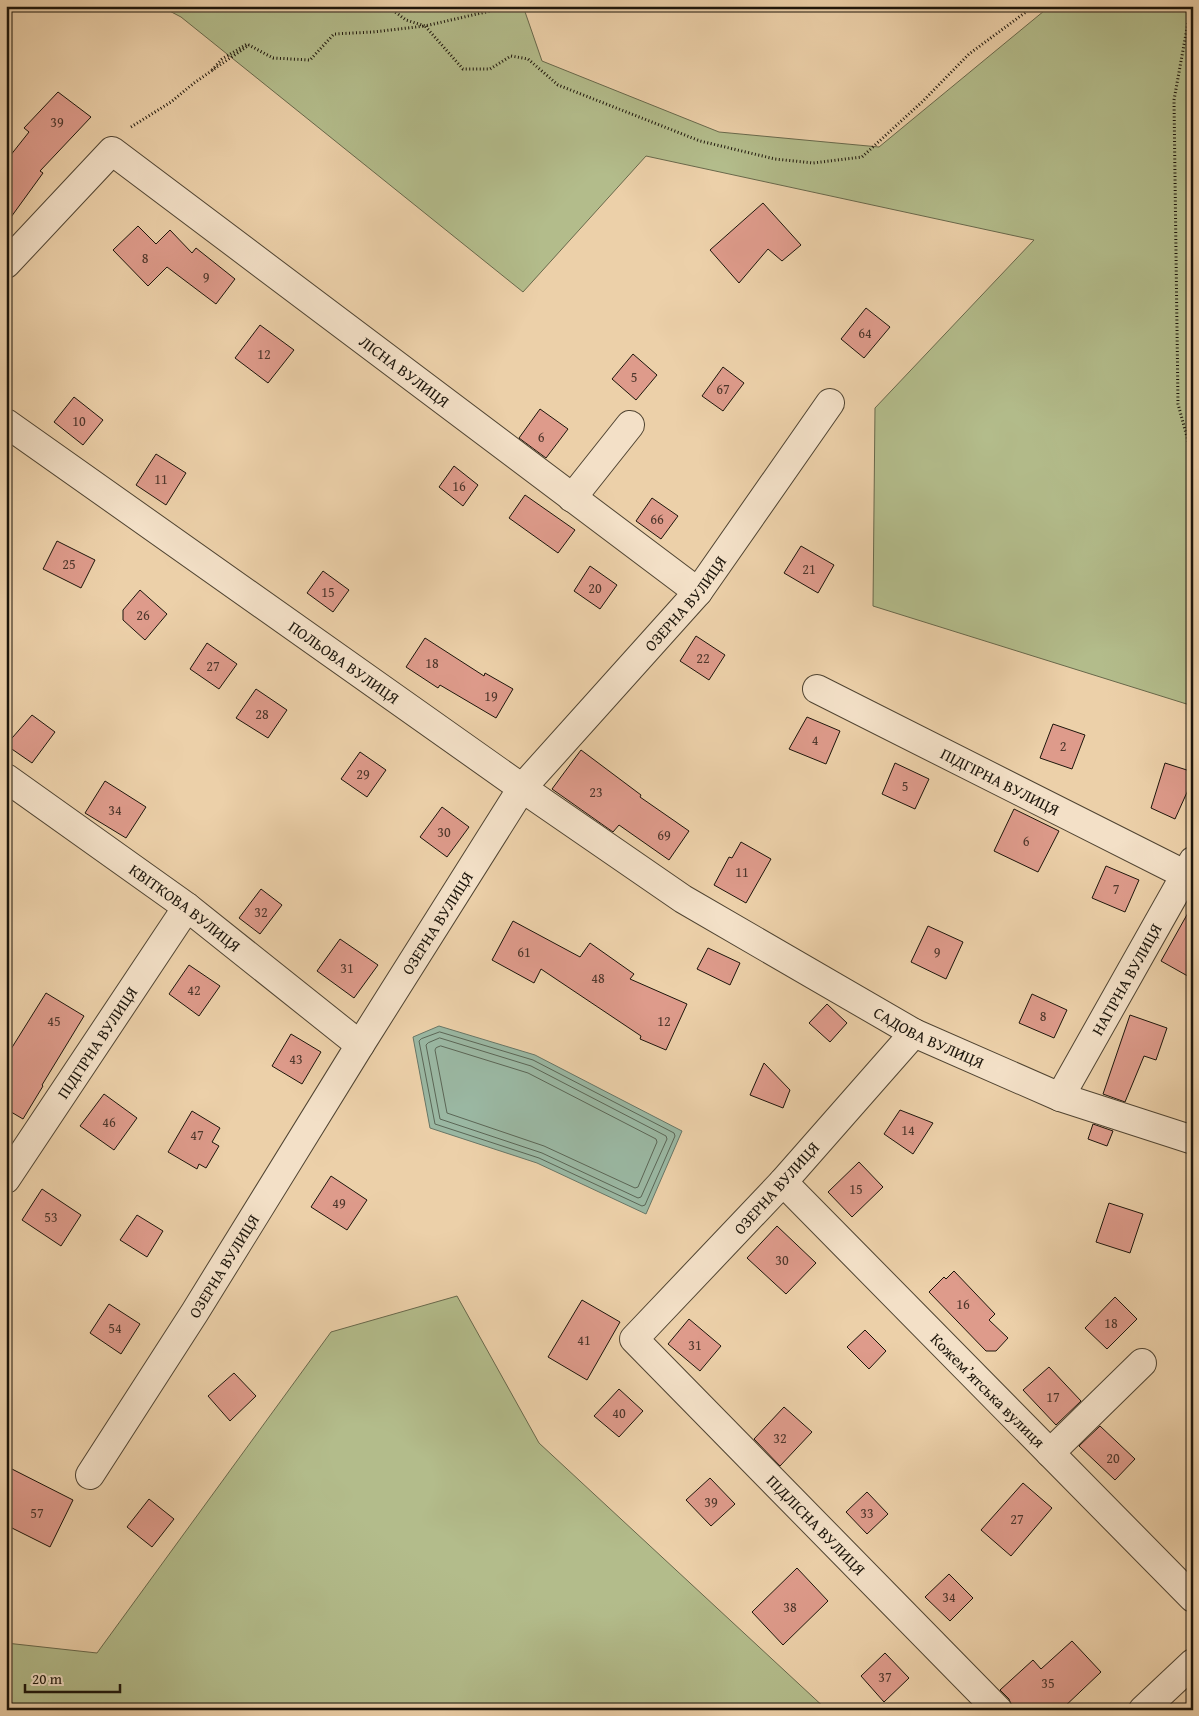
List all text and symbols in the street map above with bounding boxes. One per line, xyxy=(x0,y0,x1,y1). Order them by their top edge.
house number: 39 xyxy=(50,112,64,132)
house number: 8 xyxy=(142,248,149,268)
house number: 9 xyxy=(203,267,210,287)
house number: 64 xyxy=(858,323,872,343)
street label: ЛІСНА ВУЛИЦЯ xyxy=(354,329,455,413)
house number: 12 xyxy=(257,344,271,364)
house number: 5 xyxy=(631,367,637,387)
house number: 67 xyxy=(716,379,730,399)
house number: 10 xyxy=(72,411,86,431)
house number: 6 xyxy=(538,427,545,447)
house number: 11 xyxy=(154,469,168,489)
house number: 16 xyxy=(452,476,466,496)
house number: 66 xyxy=(650,509,664,529)
street label: ОЗЕРНА ВУЛИЦЯ xyxy=(638,550,732,657)
house number: 25 xyxy=(62,554,76,574)
house number: 21 xyxy=(802,559,816,579)
house number: 20 xyxy=(588,578,602,598)
house number: 15 xyxy=(321,582,335,602)
house number: 26 xyxy=(136,605,150,625)
street label: ПОЛЬОВА ВУЛИЦЯ xyxy=(284,615,405,710)
house number: 22 xyxy=(696,648,710,668)
house number: 18 xyxy=(425,653,439,673)
house number: 27 xyxy=(206,656,220,676)
house number: 19 xyxy=(484,686,498,706)
house number: 28 xyxy=(255,704,269,724)
house number: 4 xyxy=(812,730,819,750)
house number: 2 xyxy=(1060,736,1066,756)
street label: ПІДГІРНА ВУЛИЦЯ xyxy=(937,741,1064,822)
house number: 29 xyxy=(356,764,370,784)
house number: 5 xyxy=(902,776,908,796)
house number: 23 xyxy=(589,782,603,802)
house number: 34 xyxy=(108,800,122,820)
house number: 30 xyxy=(437,822,451,842)
house number: 69 xyxy=(657,825,671,845)
house number: 6 xyxy=(1023,831,1030,851)
street label: КВІТКОВА ВУЛИЦЯ xyxy=(124,858,246,958)
house number: 11 xyxy=(735,862,749,882)
street label: ОЗЕРНА ВУЛИЦЯ xyxy=(395,866,479,979)
house number: 7 xyxy=(1113,879,1120,899)
house number: 32 xyxy=(254,902,268,922)
street label: НАГІРНА ВУЛИЦЯ xyxy=(1085,919,1168,1040)
house number: 61 xyxy=(517,942,531,962)
house number: 9 xyxy=(934,942,941,962)
house number: 31 xyxy=(340,958,354,978)
house number: 48 xyxy=(591,968,605,988)
house number: 42 xyxy=(187,980,201,1000)
street label: ПІДГІРНА ВУЛИЦЯ xyxy=(51,981,143,1103)
street label: САДОВА ВУЛИЦЯ xyxy=(869,1000,988,1075)
house number: 8 xyxy=(1040,1006,1047,1026)
house number: 45 xyxy=(47,1011,61,1031)
house number: 12 xyxy=(657,1011,671,1031)
house number: 43 xyxy=(289,1049,303,1069)
house number: 46 xyxy=(102,1112,116,1132)
house number: 14 xyxy=(901,1120,915,1140)
house number: 47 xyxy=(190,1125,204,1145)
street label: ОЗЕРНА ВУЛИЦЯ xyxy=(728,1136,825,1240)
house number: 15 xyxy=(849,1179,863,1199)
house number: 49 xyxy=(332,1193,346,1213)
house number: 53 xyxy=(44,1207,58,1227)
street label: ОЗЕРНА ВУЛИЦЯ xyxy=(182,1209,265,1323)
house number: 30 xyxy=(775,1250,789,1270)
house number: 16 xyxy=(956,1294,970,1314)
house number: 18 xyxy=(1104,1313,1118,1333)
house number: 54 xyxy=(108,1318,122,1338)
street label: Кожемʼятська вулиця xyxy=(925,1327,1051,1453)
house number: 41 xyxy=(577,1330,591,1350)
house number: 31 xyxy=(688,1335,702,1355)
house number: 17 xyxy=(1046,1387,1060,1407)
house number: 40 xyxy=(612,1403,626,1423)
house number: 32 xyxy=(773,1428,787,1448)
house number: 20 xyxy=(1106,1448,1120,1468)
street label: ПІДЛІСНА ВУЛИЦЯ xyxy=(761,1469,872,1581)
house number: 39 xyxy=(704,1492,718,1512)
house number: 57 xyxy=(30,1503,44,1523)
house number: 33 xyxy=(860,1503,874,1523)
house number: 27 xyxy=(1010,1509,1024,1529)
house number: 34 xyxy=(942,1587,956,1607)
house number: 38 xyxy=(783,1597,797,1617)
scale bar xyxy=(25,1661,120,1693)
house number: 37 xyxy=(878,1667,892,1687)
text: 20 m xyxy=(32,1668,63,1689)
house number: 35 xyxy=(1041,1673,1055,1693)

